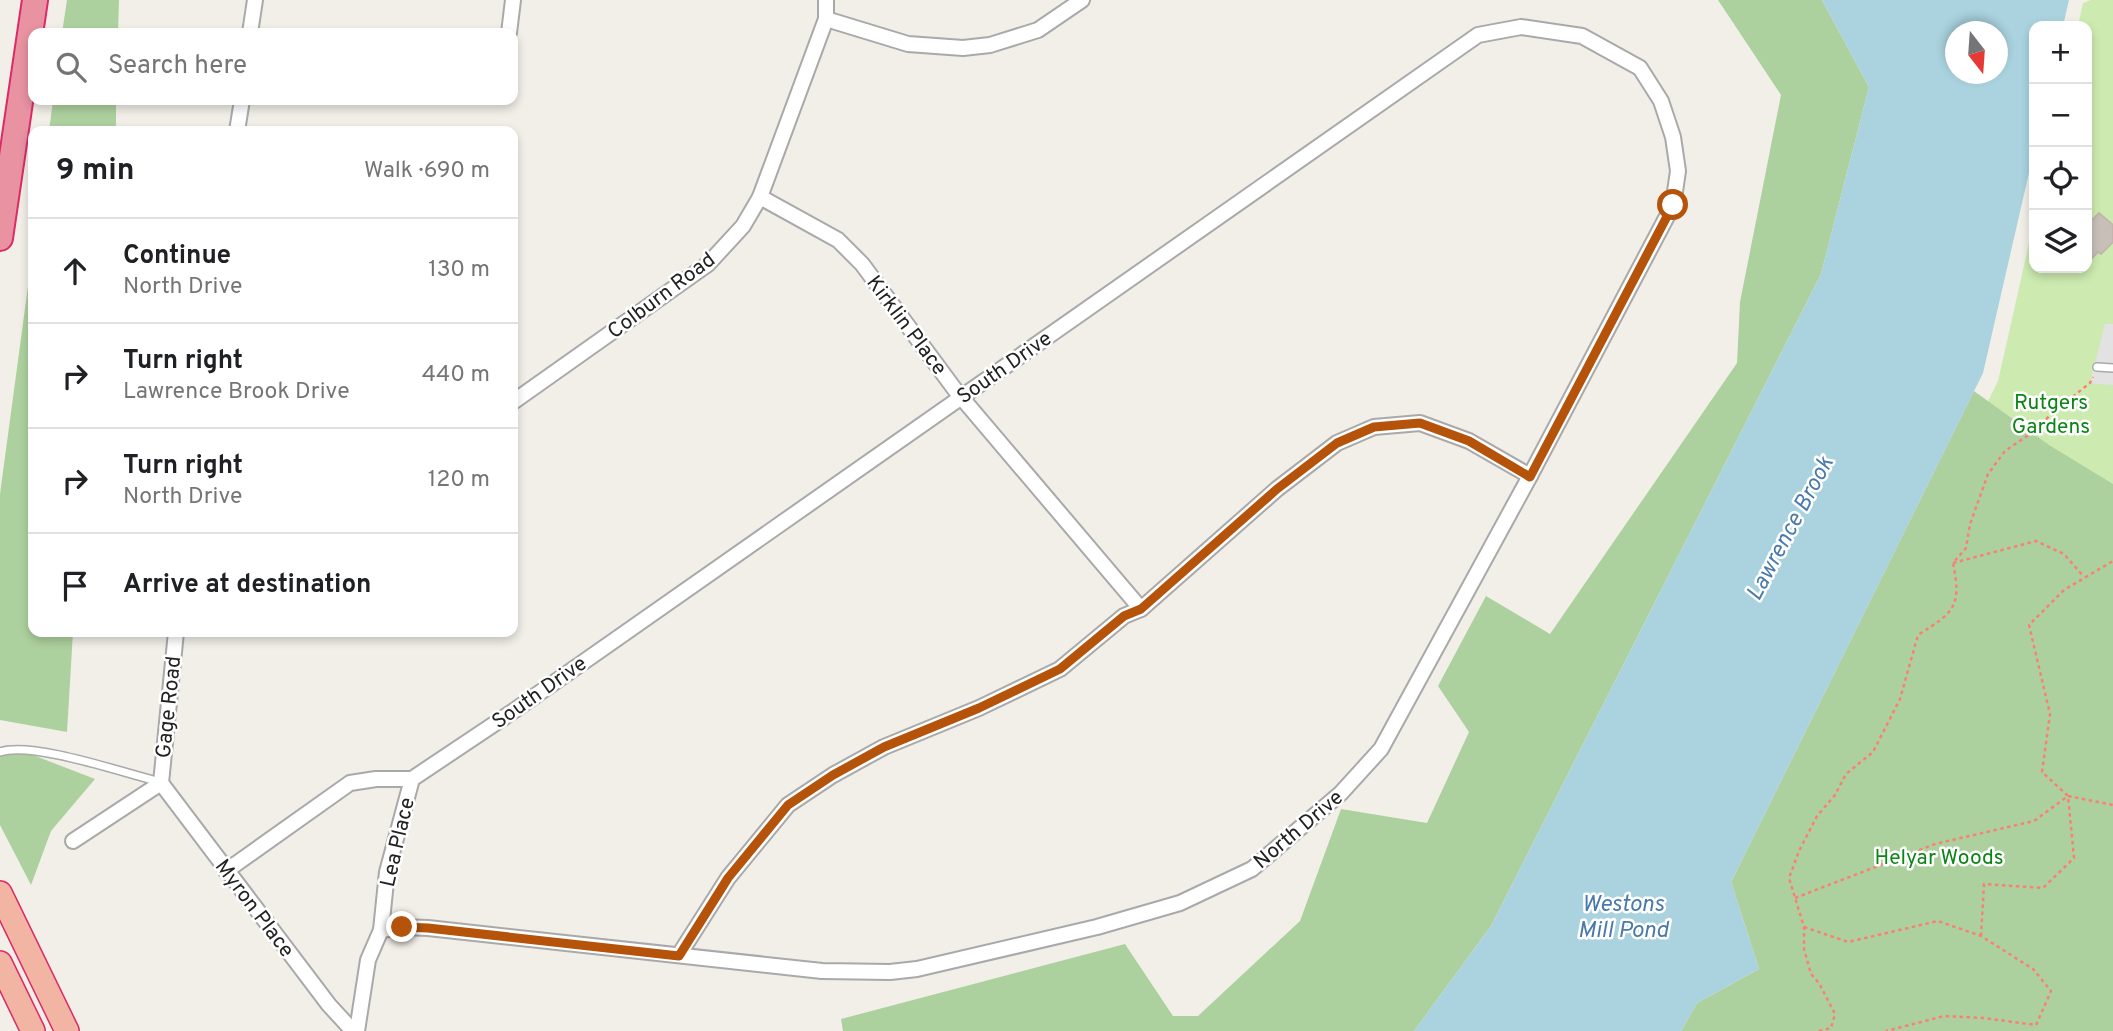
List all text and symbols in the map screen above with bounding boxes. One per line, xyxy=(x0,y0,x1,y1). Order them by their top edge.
north arrow xyxy=(1945,21,2008,84)
map controls xyxy=(2029,21,2092,273)
button: + xyxy=(2029,21,2092,84)
search box xyxy=(28,28,518,105)
icon: search xyxy=(52,48,90,86)
text: Search here xyxy=(108,50,247,83)
button: − xyxy=(2029,84,2092,147)
button: locate xyxy=(2029,147,2092,210)
text: 9 min xyxy=(56,153,134,190)
text: Walk · 690 m xyxy=(364,157,490,186)
route start xyxy=(1657,189,1688,220)
button: layers xyxy=(2029,210,2092,273)
text: Continue xyxy=(123,240,231,273)
street label: Colburn Road xyxy=(603,247,721,346)
icon: ahead xyxy=(56,252,94,290)
text: 130 m xyxy=(428,256,490,285)
street label: Kirklin Place xyxy=(859,271,952,381)
text: North Drive xyxy=(123,273,242,302)
street label: South Drive xyxy=(952,326,1058,411)
text: Turn right xyxy=(123,345,243,378)
icon: right xyxy=(56,357,94,395)
text: 440 m xyxy=(422,361,490,390)
text: Lawrence Brook Drive xyxy=(123,378,350,407)
park label: Rutgers Gardens xyxy=(2012,390,2090,441)
text: Turn right xyxy=(123,450,243,483)
water label: Lawrence Brook xyxy=(1741,452,1842,606)
icon: right xyxy=(56,462,94,500)
text: 120 m xyxy=(428,466,490,495)
text: North Drive xyxy=(123,483,242,512)
icon: arrive xyxy=(56,567,94,605)
text: Arrive at destination xyxy=(123,569,371,602)
street label: South Drive xyxy=(487,651,593,736)
street label: Gage Road xyxy=(151,655,188,759)
street label: North Drive xyxy=(1249,785,1349,876)
street label: Lea Place xyxy=(375,795,422,890)
park label: Helyar Woods xyxy=(1874,845,2004,872)
street label: Myron Place xyxy=(208,854,300,963)
water label: Westons Mill Pond xyxy=(1578,891,1670,946)
route end xyxy=(386,911,417,942)

